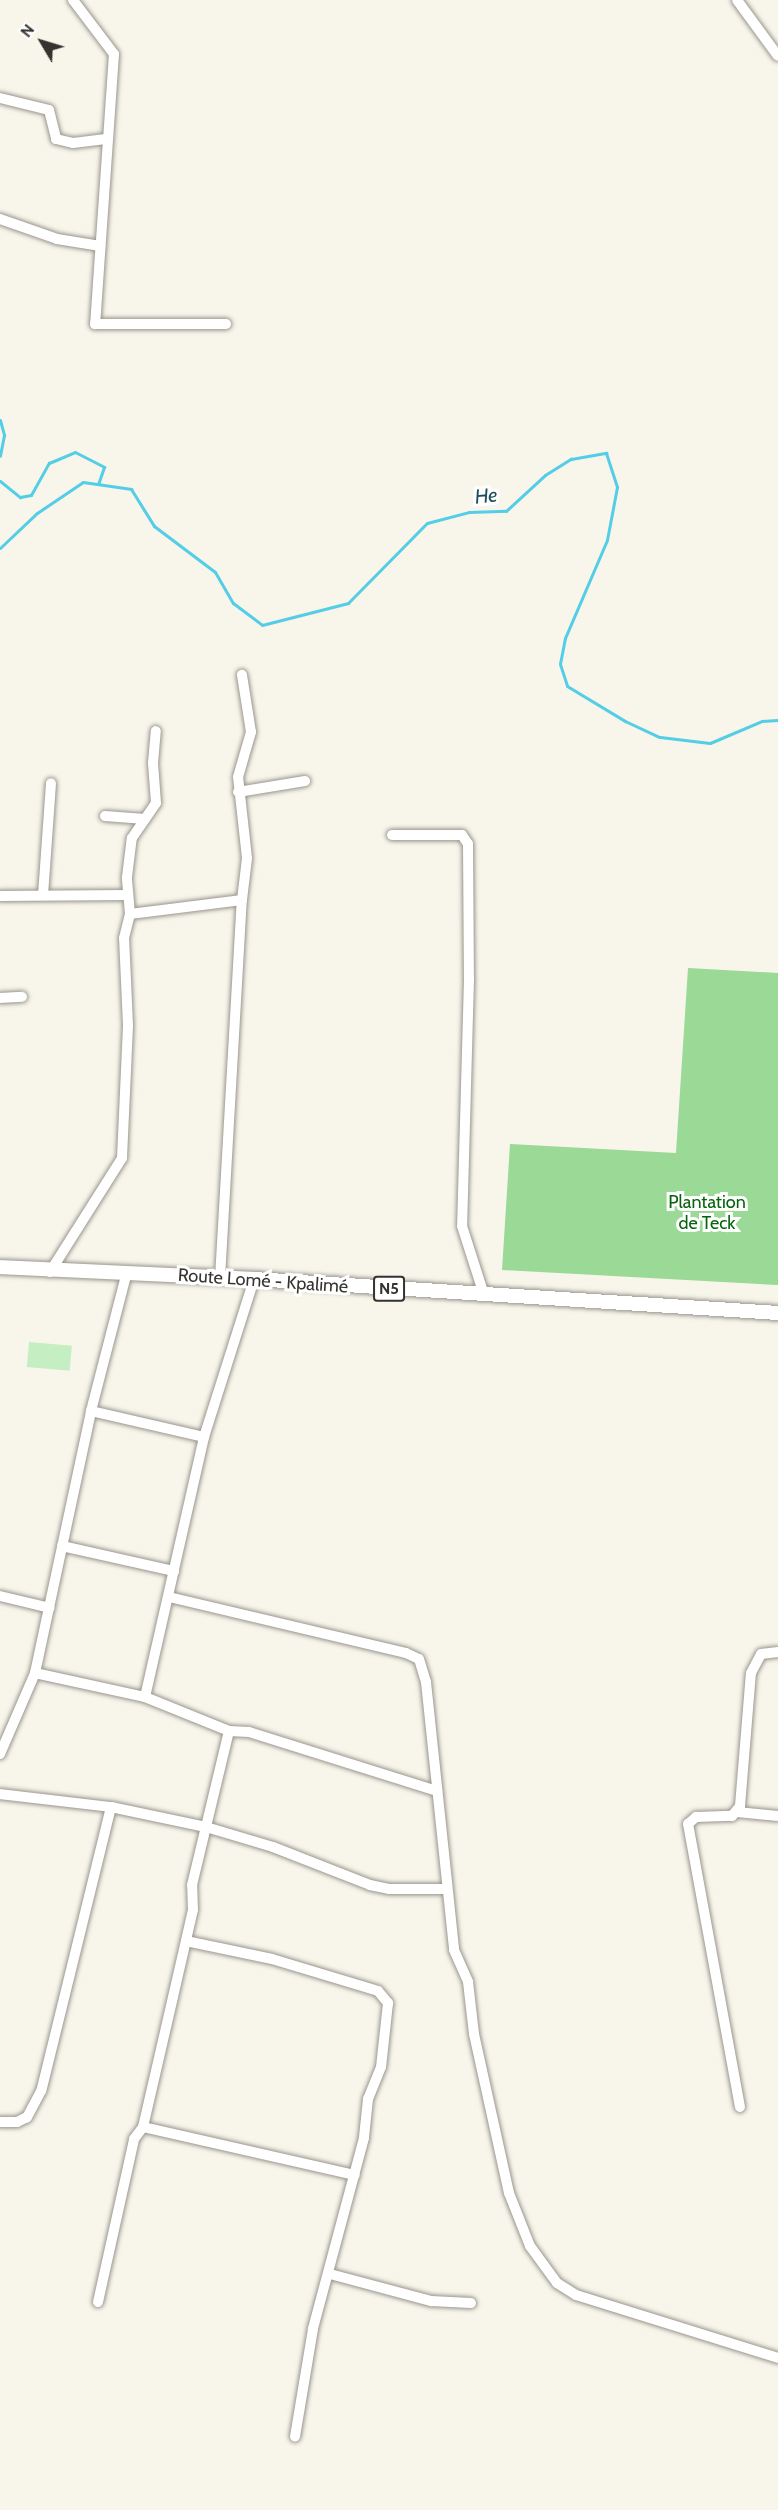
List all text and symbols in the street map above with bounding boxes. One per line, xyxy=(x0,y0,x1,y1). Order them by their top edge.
north arrow xyxy=(12,12,72,72)
text: N xyxy=(16,20,38,41)
water label: He xyxy=(473,483,499,509)
park label: Plantation de Teck xyxy=(668,1192,746,1234)
street label: Route Lomé - Kpalimé xyxy=(177,1264,349,1298)
road number: N5 xyxy=(372,1276,406,1302)

